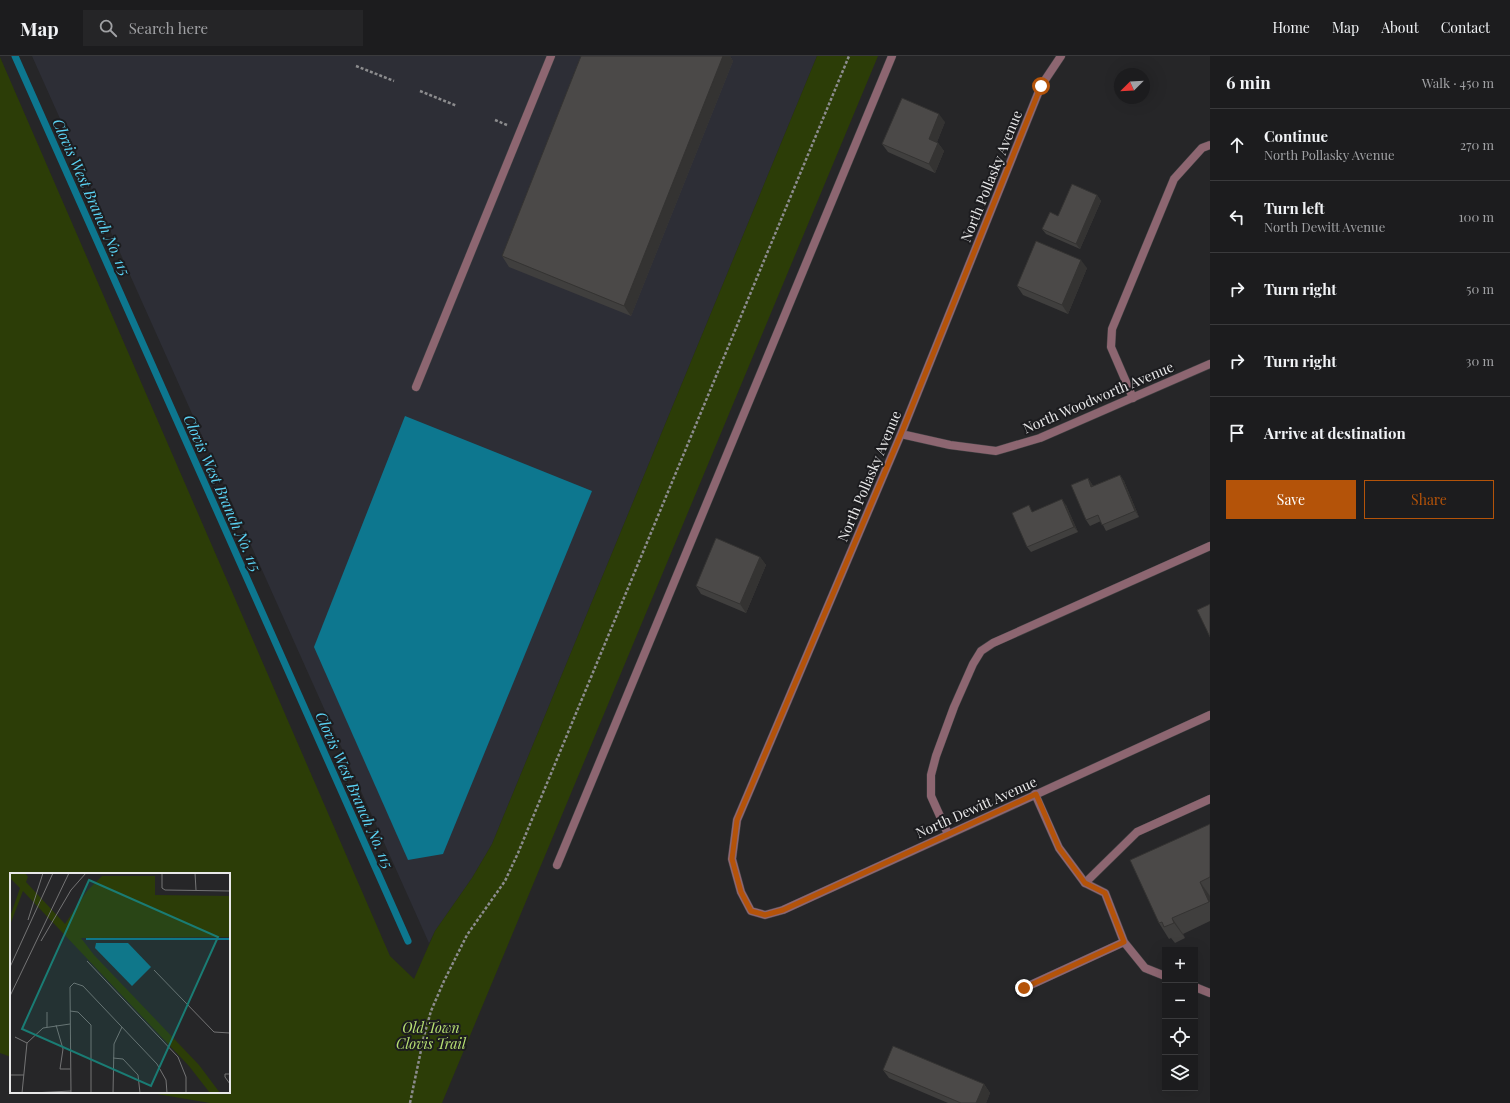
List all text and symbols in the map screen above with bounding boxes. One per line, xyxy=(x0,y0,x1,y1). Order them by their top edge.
search box xyxy=(83,10,363,46)
text: Map xyxy=(20,15,59,41)
icon: search xyxy=(97,17,119,39)
text: Search here xyxy=(129,18,208,38)
text: Home xyxy=(1272,18,1310,37)
text: Map xyxy=(1332,18,1359,37)
text: About xyxy=(1381,18,1419,37)
text: Contact xyxy=(1441,18,1490,37)
north arrow xyxy=(1114,68,1150,104)
text: 6 min xyxy=(1226,71,1271,93)
text: Walk · 450 m xyxy=(1422,74,1494,91)
route start xyxy=(1032,77,1050,95)
street label: North Pollasky Avenue xyxy=(956,107,1026,245)
water label: Clovis West Branch No. 115 xyxy=(48,115,136,279)
text: Continue xyxy=(1264,126,1328,146)
icon: ahead xyxy=(1226,134,1248,156)
text: 270 m xyxy=(1460,136,1494,153)
text: North Pollasky Avenue xyxy=(1264,146,1395,163)
text: Turn left xyxy=(1264,198,1325,218)
icon: left xyxy=(1226,206,1248,228)
text: 100 m xyxy=(1459,208,1494,225)
text: North Dewitt Avenue xyxy=(1264,218,1385,235)
icon: right xyxy=(1226,278,1248,300)
text: Turn right xyxy=(1264,279,1337,299)
text: 50 m xyxy=(1466,280,1494,297)
icon: right xyxy=(1226,350,1248,372)
text: Turn right xyxy=(1264,351,1337,371)
text: 30 m xyxy=(1466,352,1494,369)
street label: North Woodworth Avenue xyxy=(1020,357,1176,437)
street label: North Pollasky Avenue xyxy=(833,408,905,544)
water label: Clovis West Branch No. 115 xyxy=(179,411,267,575)
icon: arrive xyxy=(1226,422,1248,444)
text: Arrive at destination xyxy=(1264,423,1406,443)
button: Save xyxy=(1226,480,1356,519)
button: Share xyxy=(1364,480,1494,519)
water label: Clovis West Branch No. 115 xyxy=(311,708,399,872)
street label: North Dewitt Avenue xyxy=(912,772,1040,842)
inset map xyxy=(10,873,230,1093)
map controls xyxy=(1162,947,1198,1091)
button: + xyxy=(1162,947,1198,983)
route end xyxy=(1015,979,1033,997)
button: − xyxy=(1162,983,1198,1019)
park label: Old Town Clovis Trail xyxy=(396,1018,467,1053)
button: locate xyxy=(1162,1019,1198,1055)
button: layers xyxy=(1162,1055,1198,1091)

